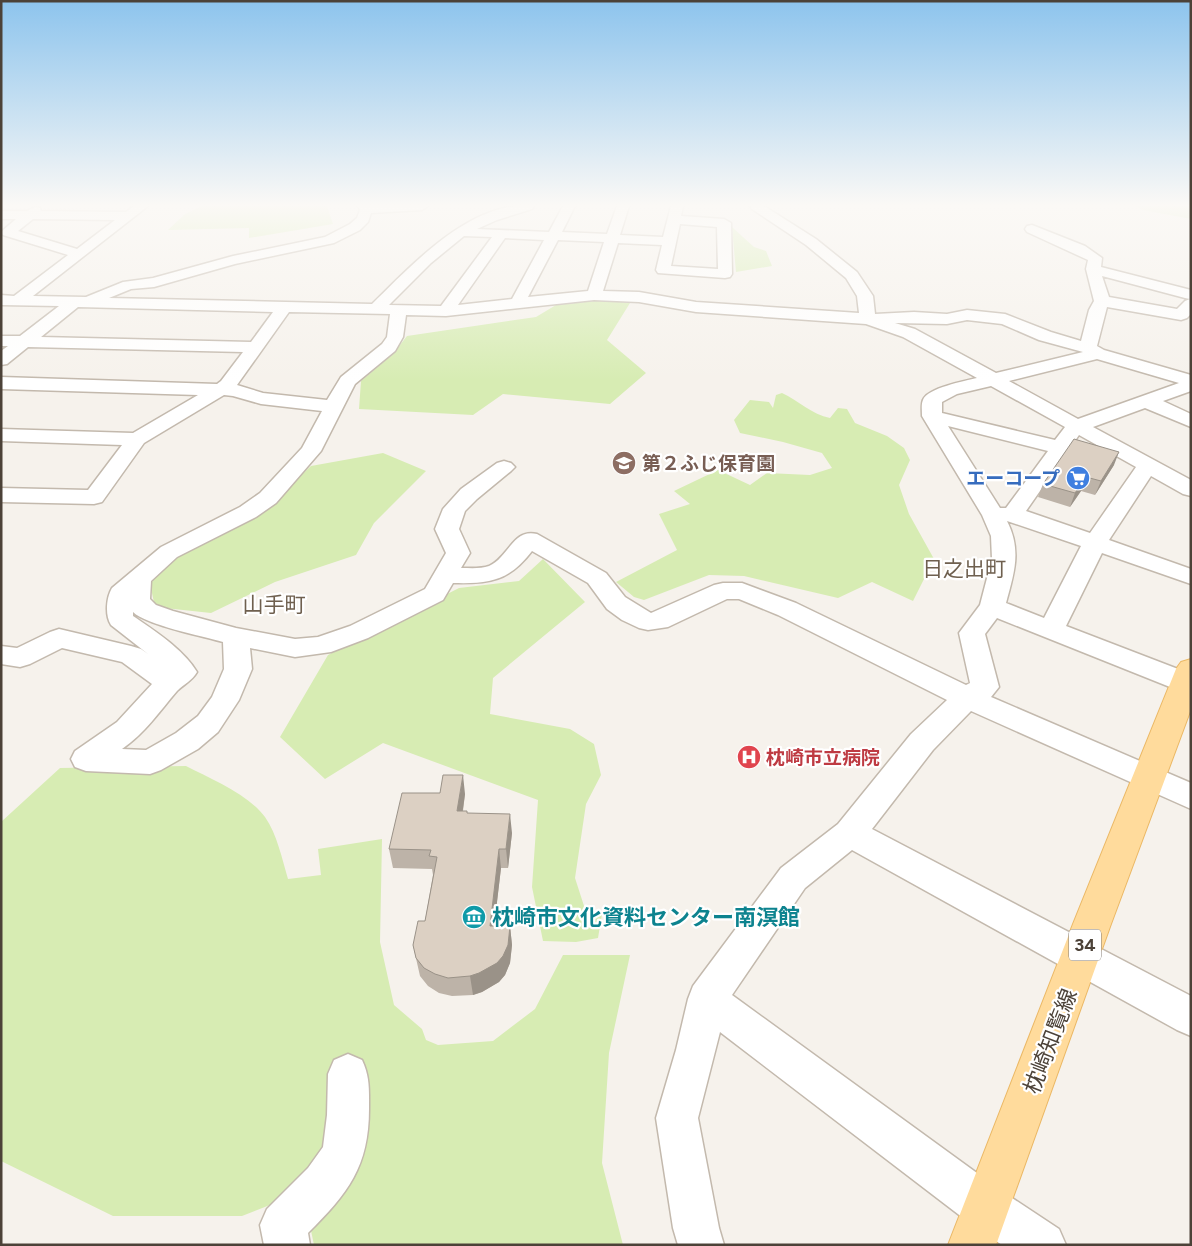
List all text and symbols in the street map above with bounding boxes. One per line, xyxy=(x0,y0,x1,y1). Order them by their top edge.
school or university icon: 第２ふじ保育園 xyxy=(611,450,637,476)
place label: 第２ふじ保育園 xyxy=(642,452,775,475)
supermarket icon: エーコープ xyxy=(1065,465,1091,491)
place label: エーコープ xyxy=(966,467,1060,490)
district label: 日之出町 xyxy=(922,556,1006,581)
district label: 山手町 xyxy=(243,592,306,617)
hospital icon: 枕崎市立病院 xyxy=(736,744,762,770)
place label: 枕崎市立病院 xyxy=(766,746,880,769)
museum icon: 枕崎市文化資料センター南溟館 xyxy=(461,904,487,930)
place label: 枕崎市文化資料センター南溟館 xyxy=(492,904,800,931)
road number: 34 xyxy=(1069,930,1101,960)
street label: 枕崎知覧線 xyxy=(1018,985,1083,1097)

